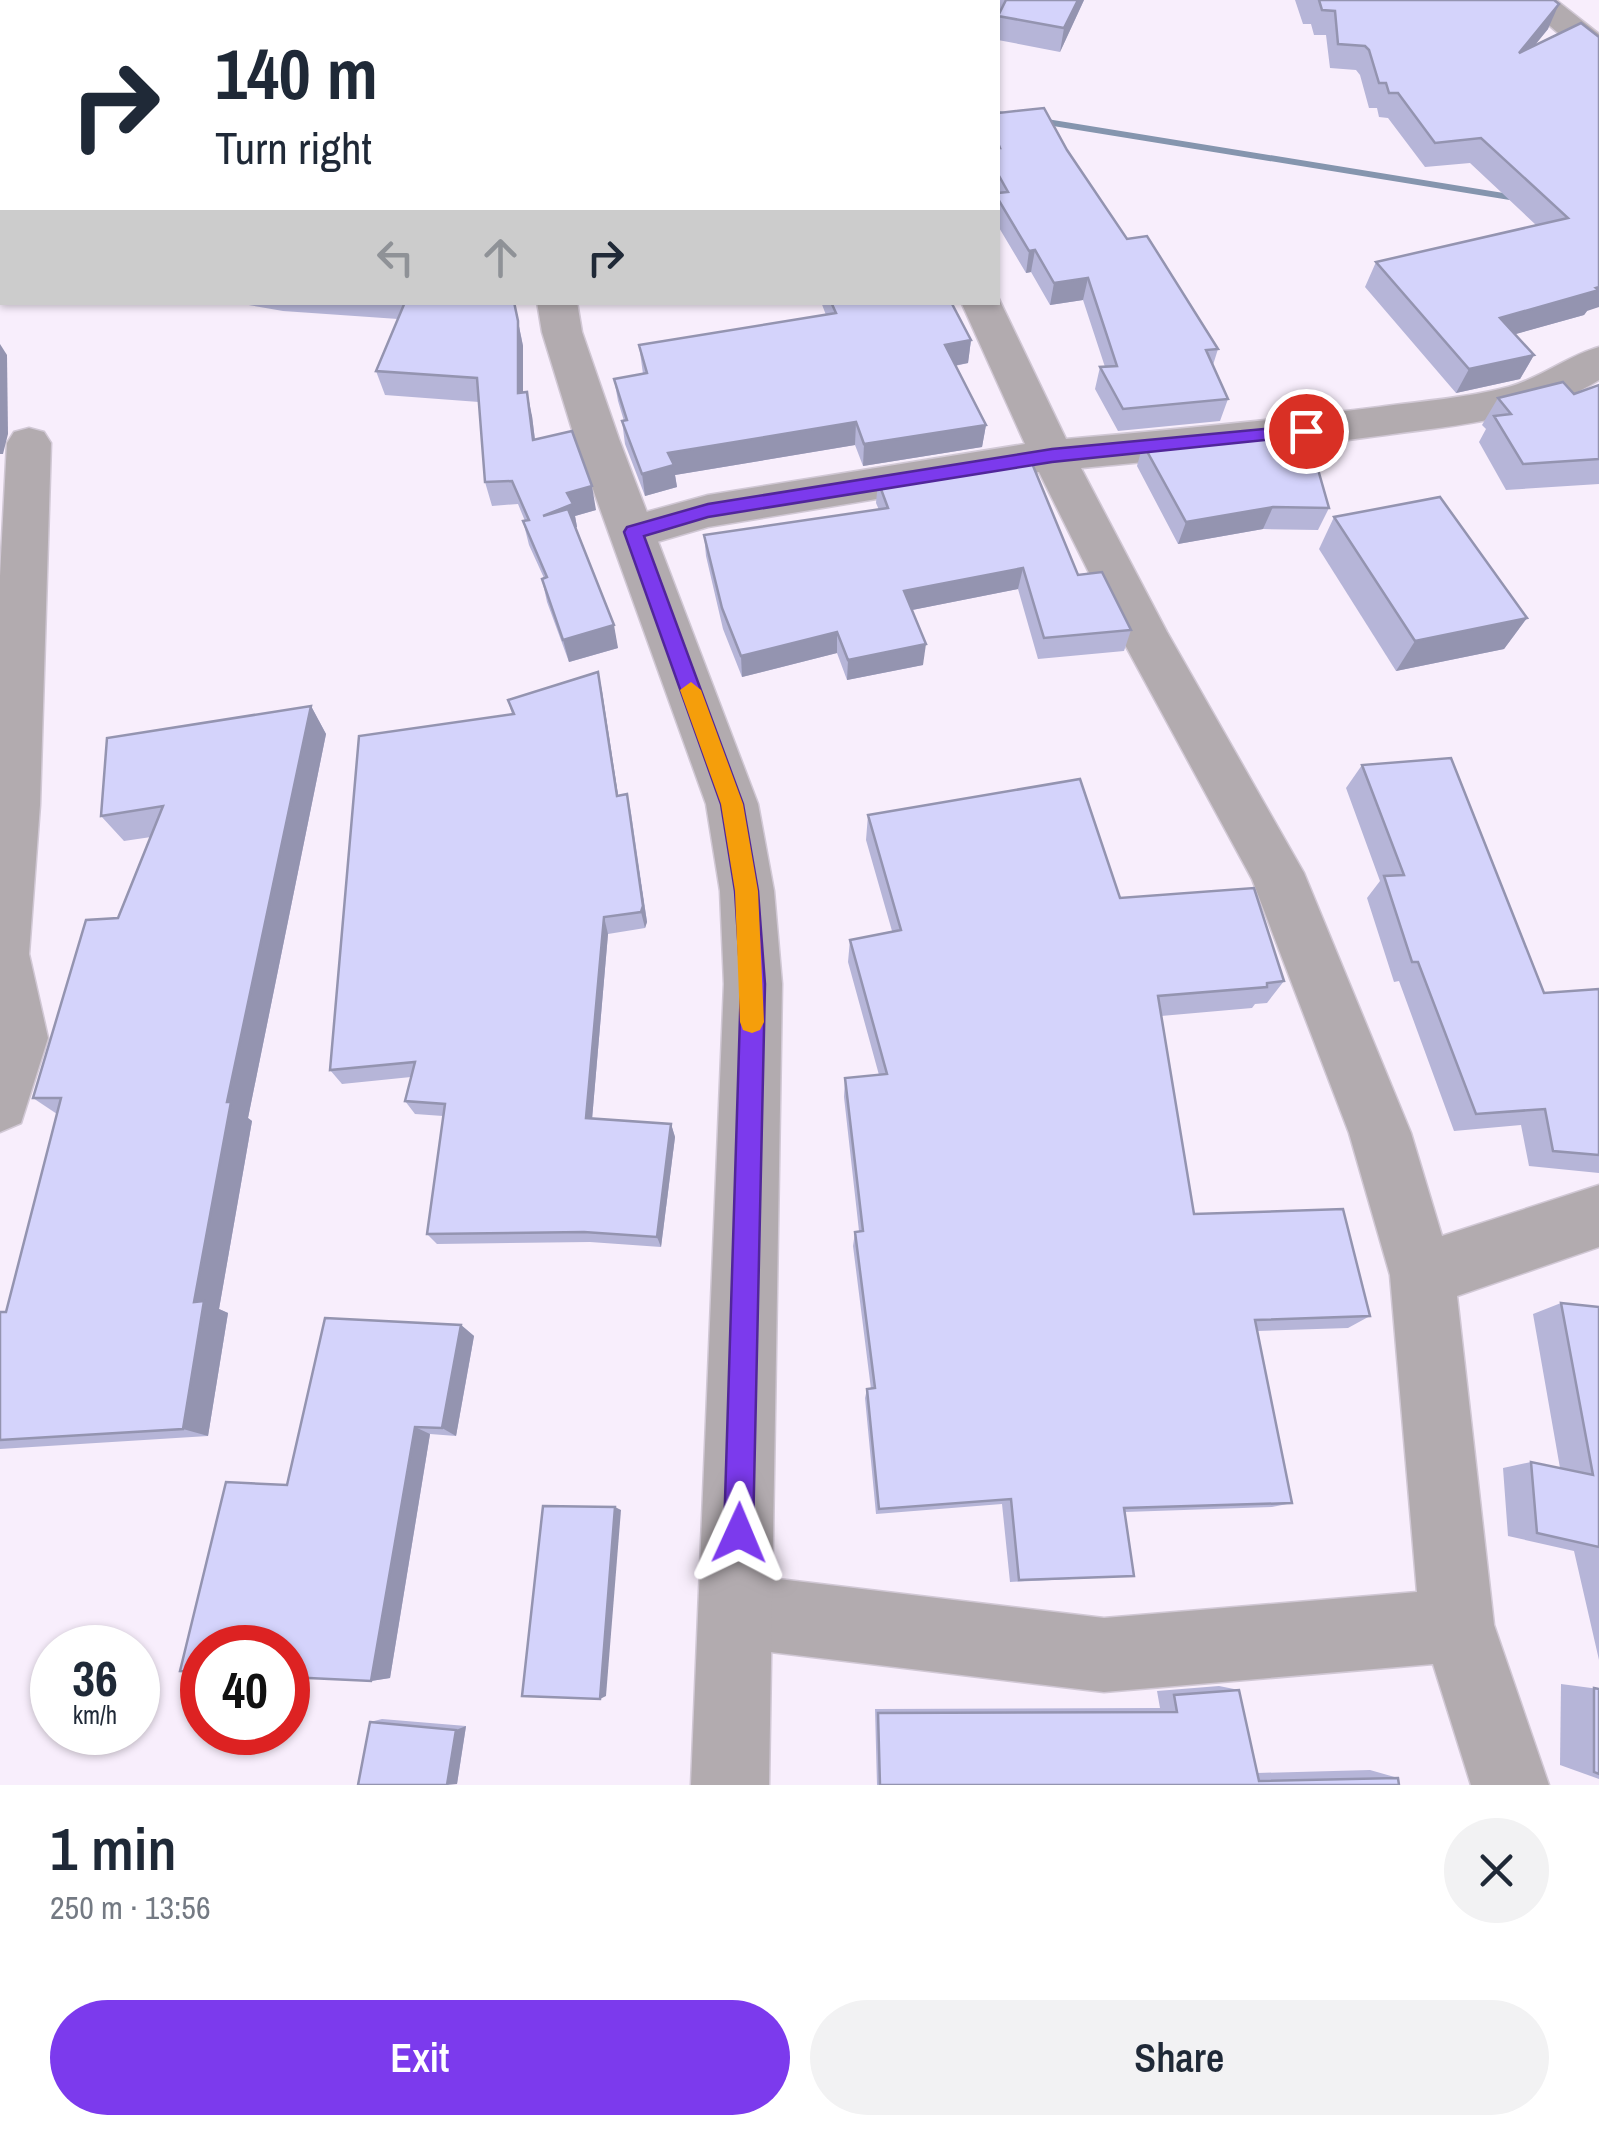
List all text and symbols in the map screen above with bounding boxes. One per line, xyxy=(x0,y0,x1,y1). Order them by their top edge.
text: 140 m xyxy=(215,27,378,121)
icon: right xyxy=(50,40,180,170)
text: Turn right xyxy=(215,117,372,178)
icon: left xyxy=(368,230,423,285)
icon: ahead xyxy=(473,230,528,285)
icon: right xyxy=(578,230,633,285)
pin xyxy=(1264,389,1349,474)
icon: arrive xyxy=(1279,404,1334,459)
position arrow xyxy=(687,1481,791,1585)
speed limit sign: 40 xyxy=(180,1625,310,1755)
text: 36 xyxy=(72,1644,118,1712)
text: km/h xyxy=(73,1698,117,1732)
text: 1 min xyxy=(50,1808,177,1889)
button: close xyxy=(1444,1818,1549,1923)
text: 250 m · 13:56 xyxy=(50,1886,210,1929)
button: Exit xyxy=(50,2000,790,2115)
button: Share xyxy=(810,2000,1549,2115)

